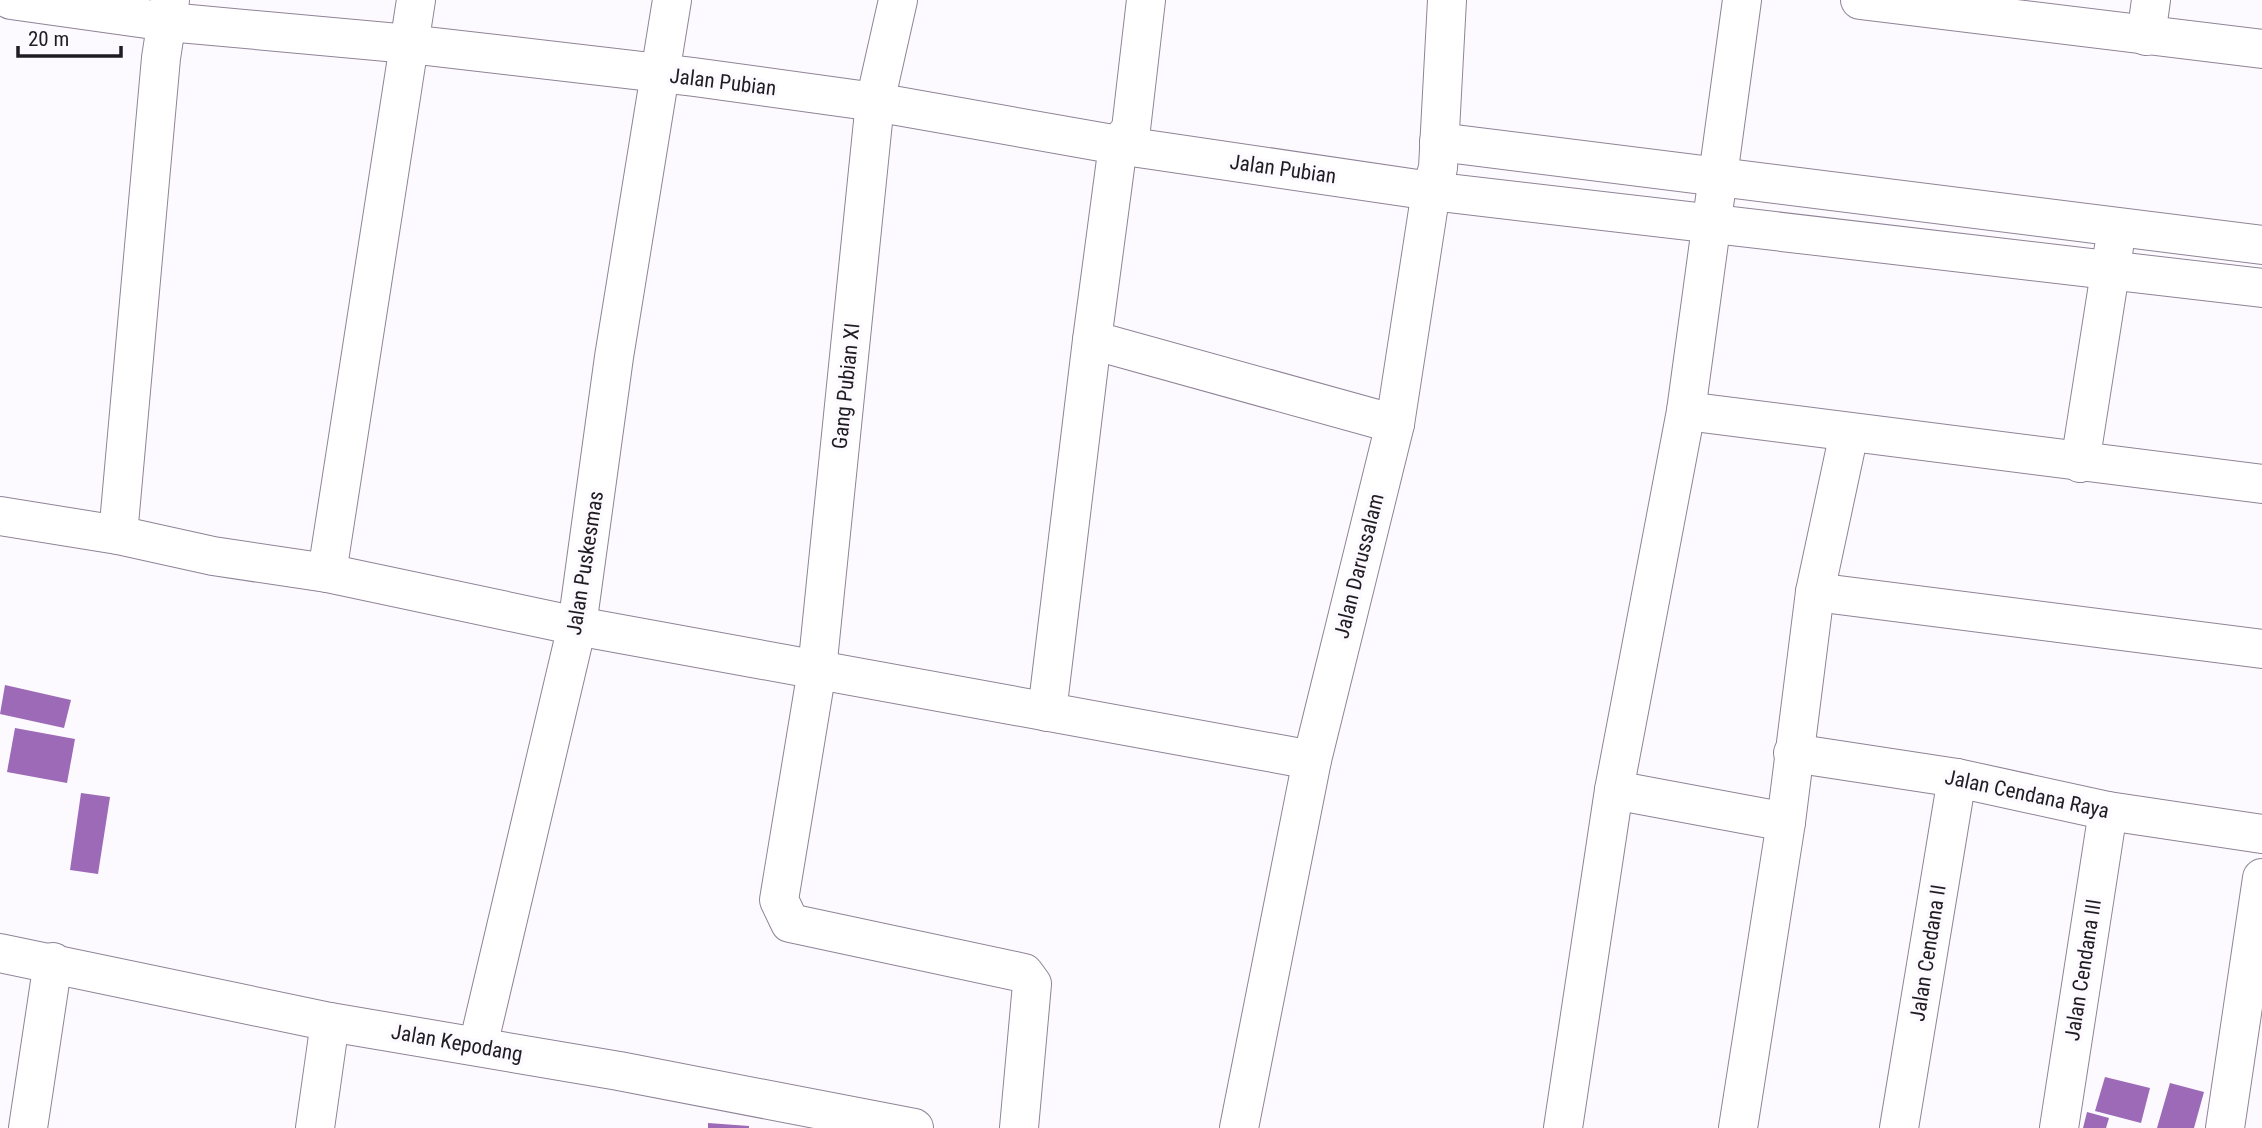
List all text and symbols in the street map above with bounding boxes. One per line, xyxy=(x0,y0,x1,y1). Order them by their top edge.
scale bar xyxy=(18,14,121,58)
text: 20 m xyxy=(28,27,69,51)
street label: Jalan Pubian xyxy=(668,64,778,100)
street label: Jalan Pubian xyxy=(1228,150,1338,188)
street label: Gang Pubian XI xyxy=(827,322,865,450)
street label: Jalan Puskesmas xyxy=(562,489,608,637)
street label: Jalan Darussalam xyxy=(1329,491,1389,641)
street label: Jalan Cendana Raya xyxy=(1943,765,2111,823)
street label: Jalan Cendana II xyxy=(1905,883,1951,1023)
street label: Jalan Cendana III xyxy=(2060,897,2106,1043)
street label: Jalan Kepodang xyxy=(389,1020,525,1066)

